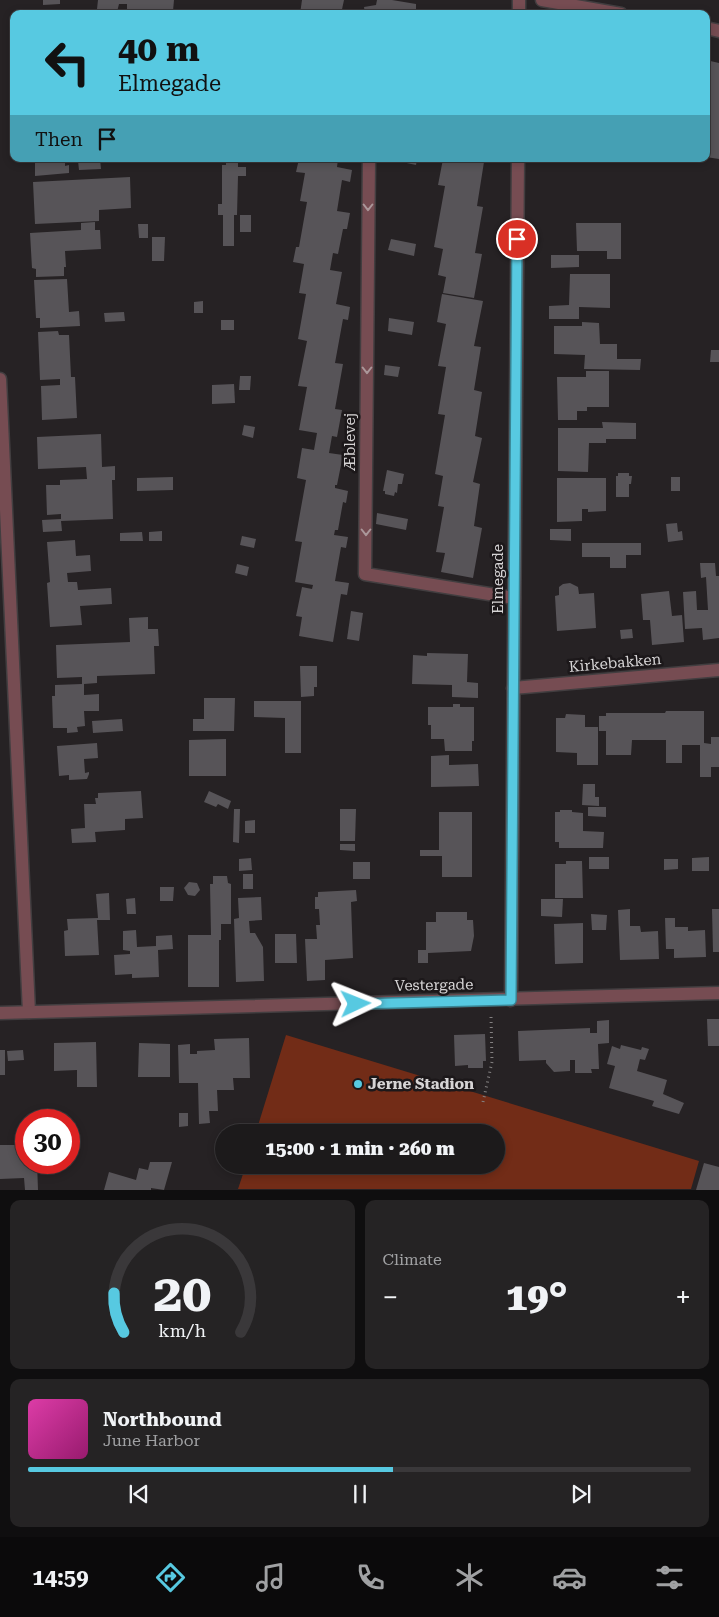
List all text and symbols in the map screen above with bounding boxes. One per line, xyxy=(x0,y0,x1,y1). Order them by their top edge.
text: 40 m xyxy=(118,29,200,70)
icon: left xyxy=(35,30,100,95)
text: Elmegade xyxy=(118,71,221,96)
icon: arrive xyxy=(93,125,121,153)
text: Then xyxy=(35,128,83,151)
one-way arrow xyxy=(363,204,373,212)
pin xyxy=(496,218,538,260)
icon: arrive xyxy=(503,225,531,253)
one-way arrow xyxy=(362,366,372,374)
street label: Æblevej xyxy=(341,413,359,471)
one-way arrow xyxy=(361,529,371,537)
street label: Elmegade xyxy=(489,544,507,614)
street label: Kirkebakken xyxy=(568,650,662,676)
street label: Vestergade xyxy=(394,975,474,995)
position arrow xyxy=(329,977,381,1029)
place label: Jerne Stadion xyxy=(368,1075,474,1093)
marker: Jerne Stadion xyxy=(352,1078,364,1090)
speed limit sign: 30 xyxy=(15,1109,80,1174)
text: 15:00 · 1 min · 260 m xyxy=(265,1137,455,1160)
text: Climate xyxy=(383,1250,442,1269)
text: 20 xyxy=(153,1263,211,1324)
text: 19° xyxy=(506,1275,568,1319)
text: − xyxy=(383,1281,398,1314)
text: + xyxy=(675,1281,691,1314)
text: km/h xyxy=(158,1320,207,1341)
text: Northbound xyxy=(103,1408,222,1431)
text: June Harbor xyxy=(103,1431,200,1450)
icon: previous xyxy=(125,1480,153,1508)
icon: pause xyxy=(346,1480,374,1508)
icon: next xyxy=(567,1480,595,1508)
icon: directions xyxy=(153,1560,188,1595)
icon: music xyxy=(253,1560,288,1595)
icon: phone xyxy=(353,1560,388,1595)
icon: climate xyxy=(452,1560,487,1595)
icon: car xyxy=(552,1560,587,1595)
icon: filters xyxy=(652,1560,687,1595)
text: 14:59 xyxy=(32,1565,89,1590)

